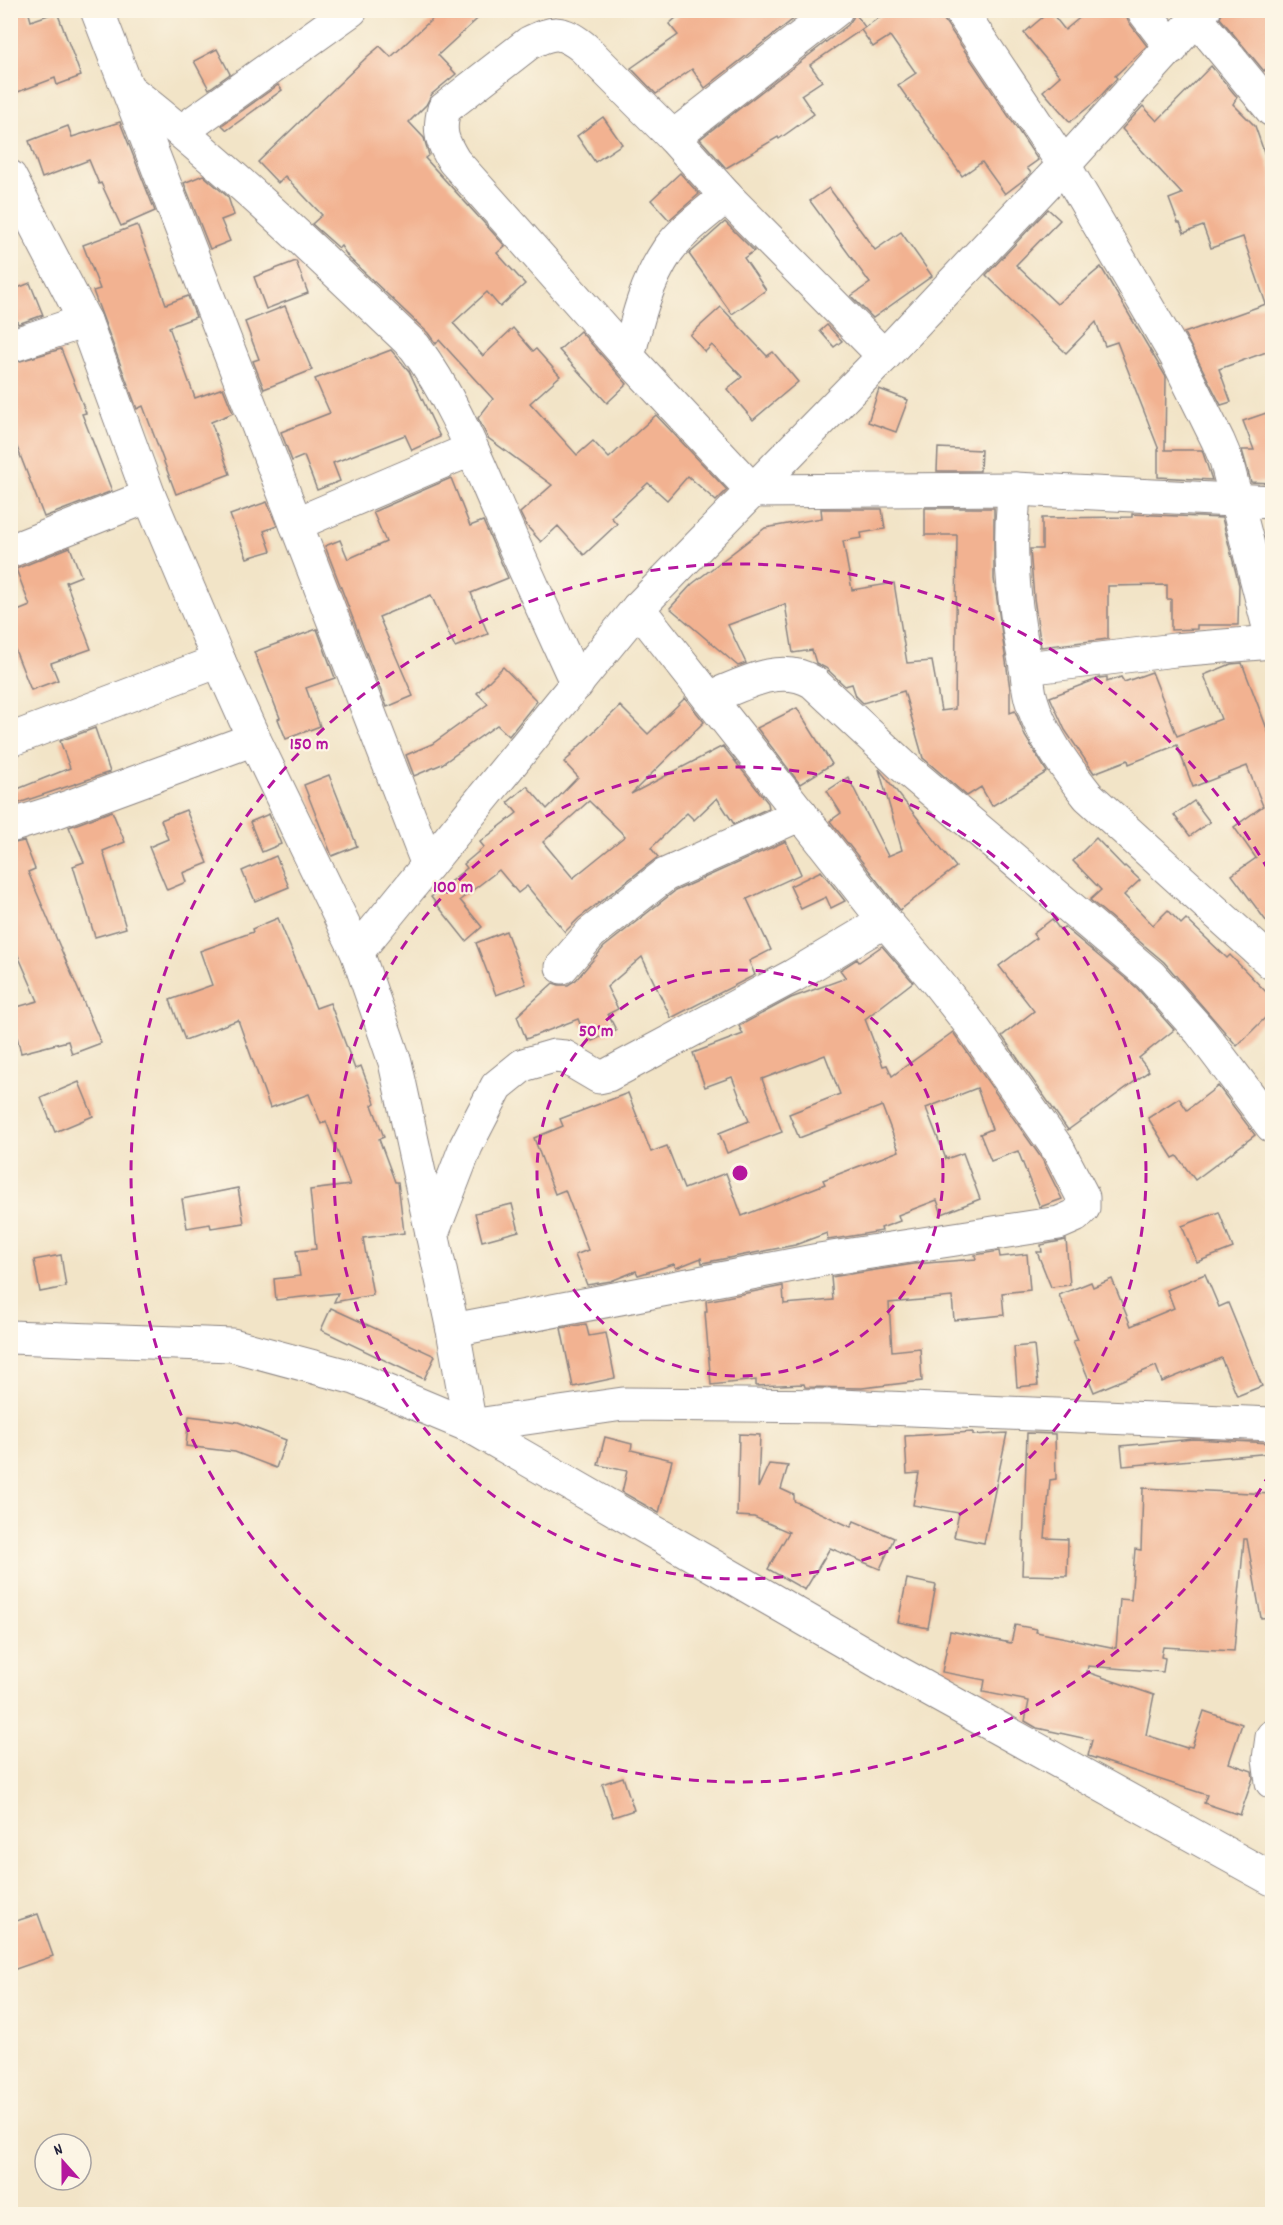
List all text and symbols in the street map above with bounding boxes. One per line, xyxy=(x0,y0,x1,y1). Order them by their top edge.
text: 150 m xyxy=(290,733,328,758)
text: 100 m xyxy=(433,876,473,901)
text: 50 m xyxy=(579,1020,613,1045)
centre of rings xyxy=(730,1163,750,1183)
north arrow xyxy=(33,2132,93,2192)
text: N xyxy=(51,2138,66,2162)

